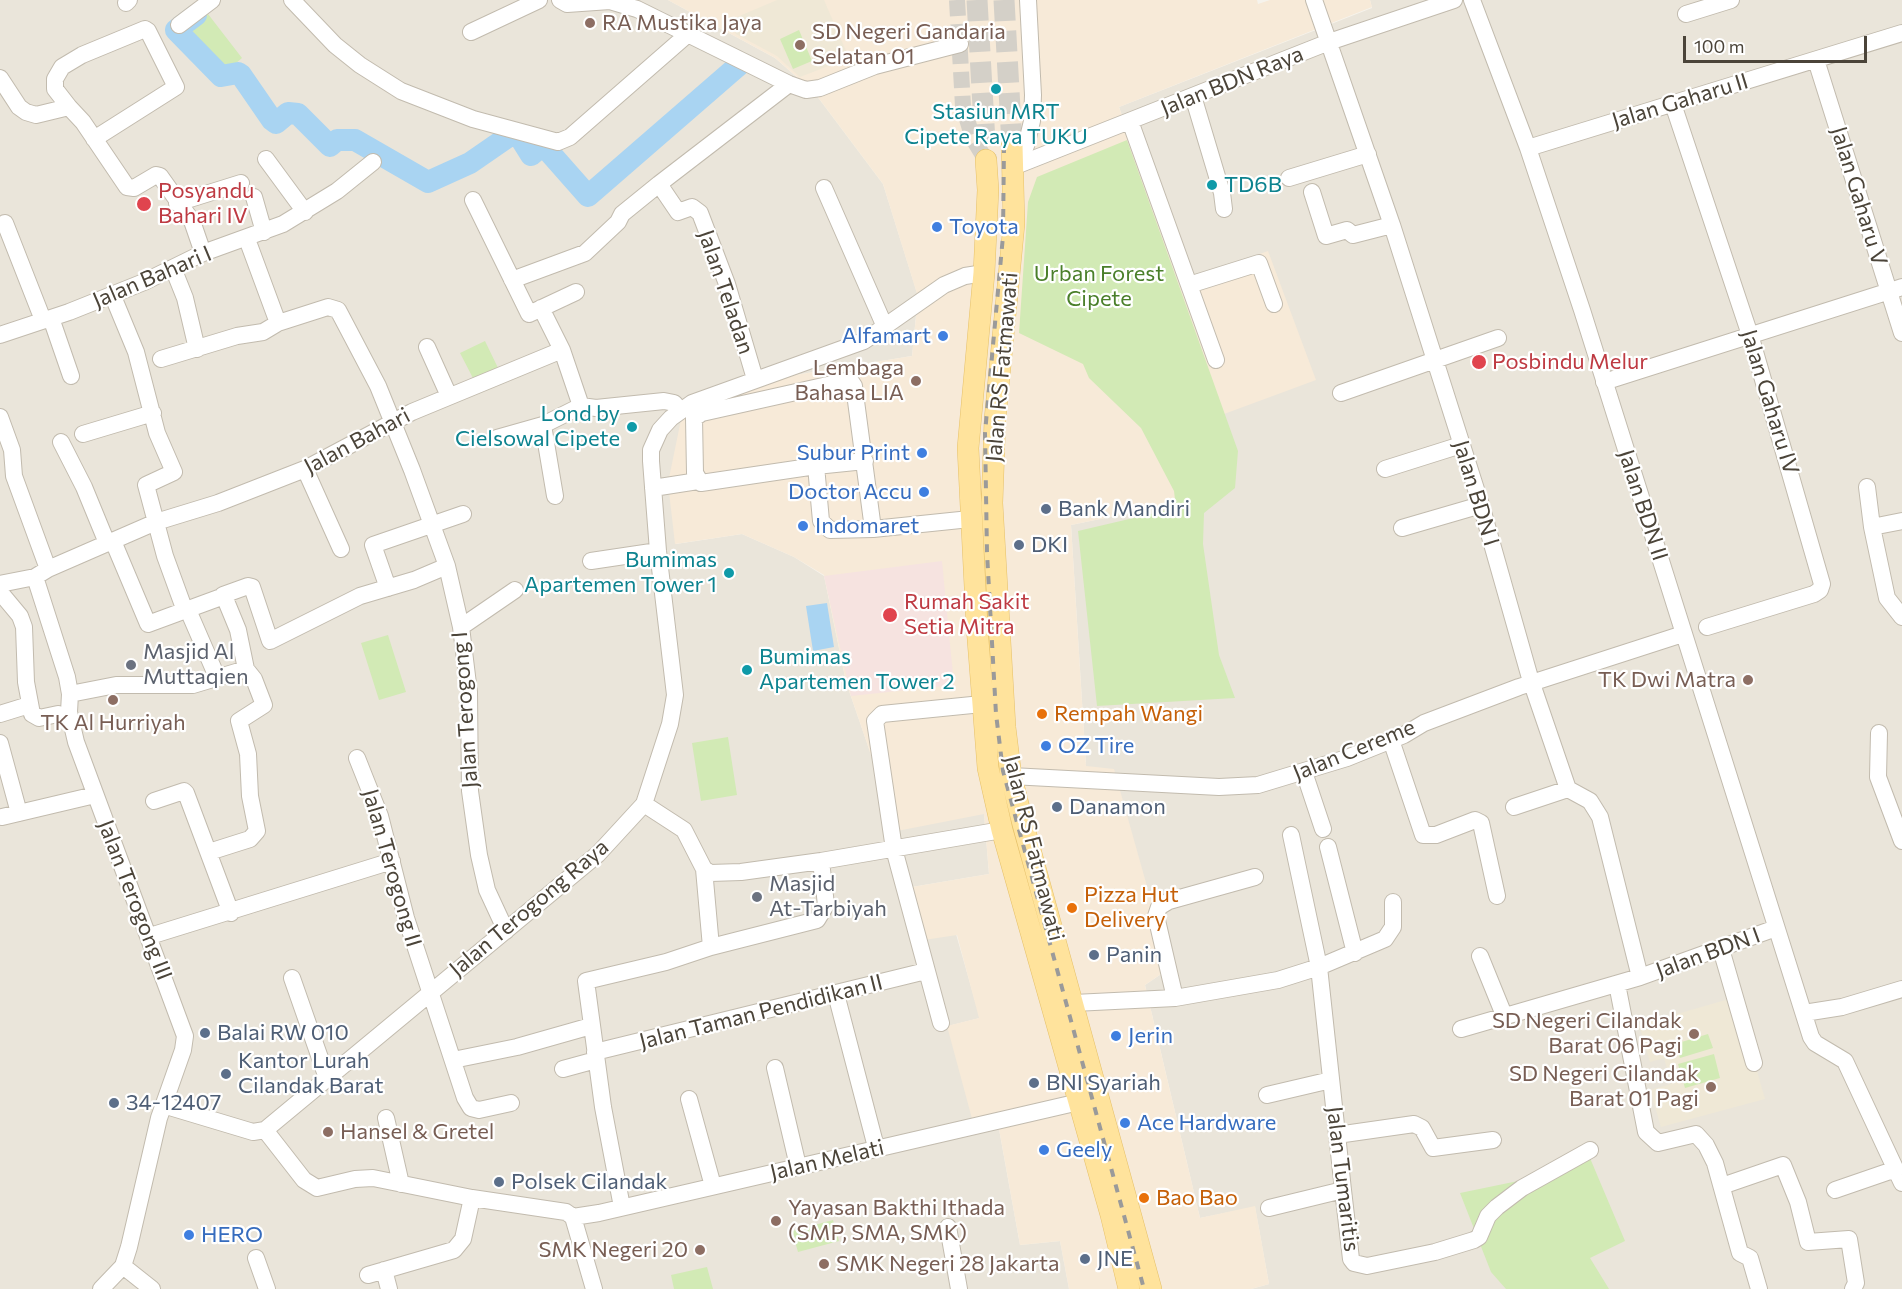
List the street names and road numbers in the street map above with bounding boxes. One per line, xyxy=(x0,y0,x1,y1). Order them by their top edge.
street label: Jalan BDN Raya xyxy=(1157,40,1307,122)
street label: Jalan Gaharu II xyxy=(1609,68,1751,134)
street label: Jalan Gaharu V xyxy=(1825,123,1893,269)
street label: Jalan Teladan xyxy=(692,226,760,358)
street label: Jalan Bahari I xyxy=(89,240,215,314)
street label: Jalan RS Fatmawati xyxy=(981,271,1023,463)
street label: Jalan Gaharu IV xyxy=(1735,326,1805,478)
street label: Jalan Bahari xyxy=(300,402,414,480)
street label: Jalan BDN I xyxy=(1447,437,1505,549)
street label: Jalan BDN II xyxy=(1613,446,1673,564)
street label: Jalan Terogong I xyxy=(446,631,484,789)
street label: Jalan Cereme xyxy=(1289,714,1419,786)
street label: Jalan RS Fatmawati xyxy=(998,752,1070,944)
street label: Jalan Terogong II xyxy=(357,786,427,950)
street label: Jalan Terogong III xyxy=(92,816,178,984)
street label: Jalan Terogong Raya xyxy=(444,834,614,982)
street label: Jalan BDN I xyxy=(1652,922,1764,984)
street label: Jalan Taman Pendidikan II xyxy=(637,969,885,1055)
street label: Jalan Tumaritis xyxy=(1321,1105,1365,1253)
street label: Jalan Melati xyxy=(767,1134,887,1186)

